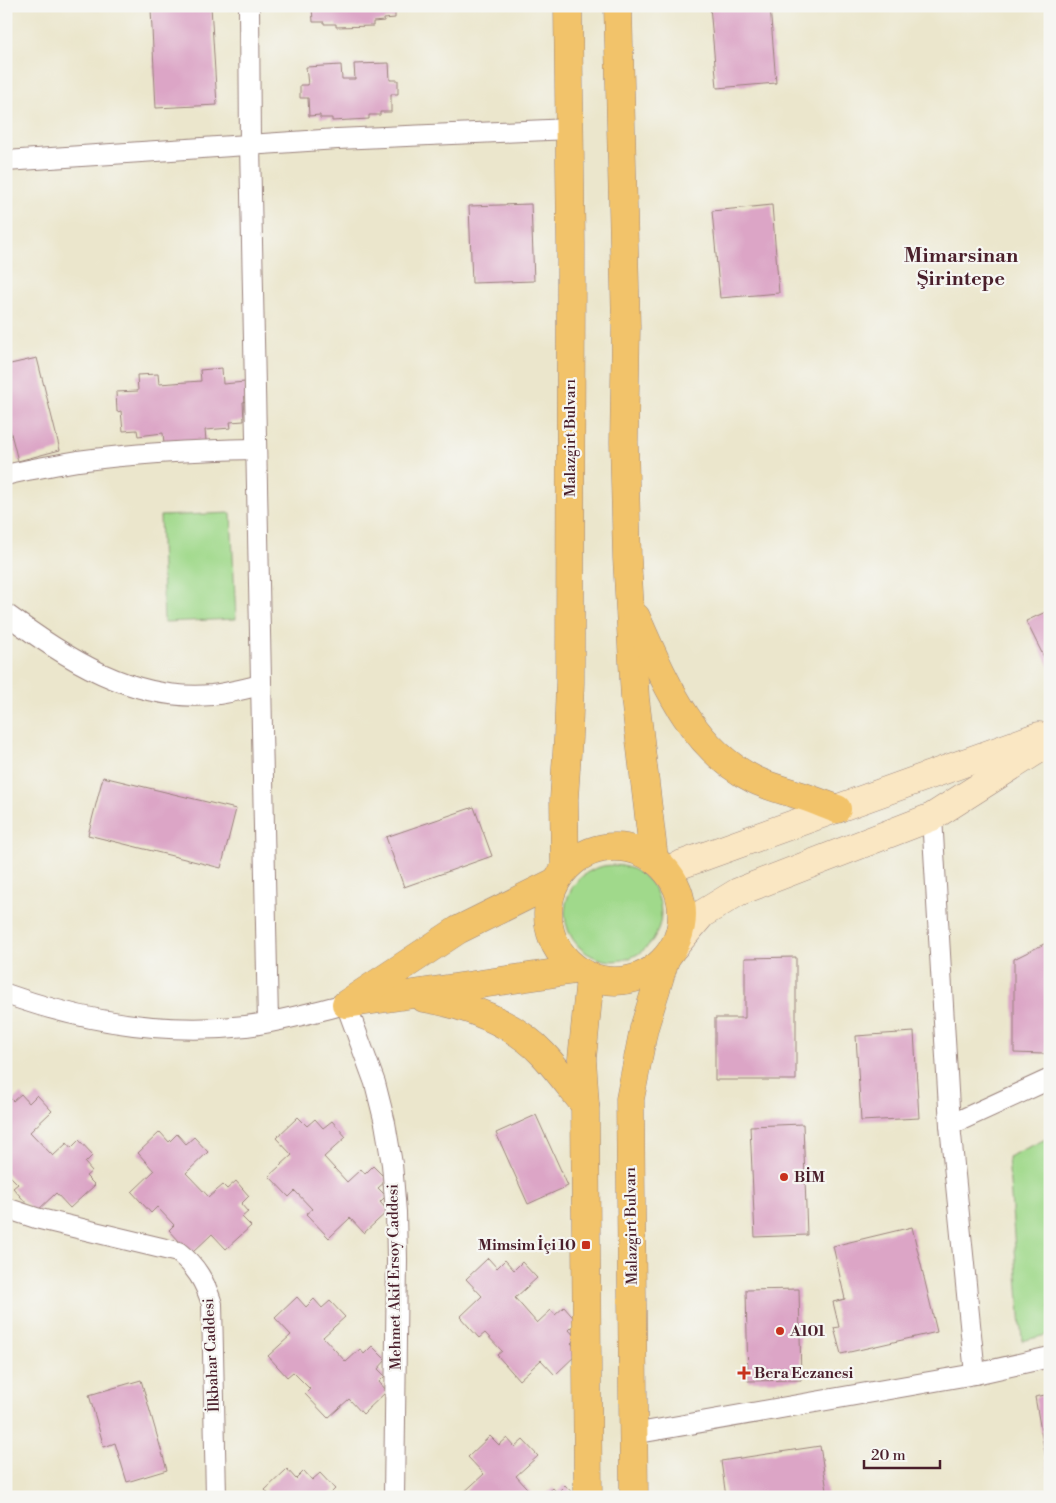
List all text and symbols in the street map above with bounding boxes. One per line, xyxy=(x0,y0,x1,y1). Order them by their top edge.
district label: Mimarsinan Şirintepe xyxy=(904,244,1019,292)
street label: Malazgirt Bulvarı xyxy=(561,379,580,497)
street label: Malazgirt Bulvarı xyxy=(621,1167,642,1285)
place label: BİM xyxy=(794,1167,825,1187)
marker: BİM xyxy=(778,1171,790,1183)
street label: Mehmet Akif Ersoy Caddesi xyxy=(383,1184,406,1370)
place label: Mimsim İçi 10 xyxy=(478,1235,576,1255)
marker: Mimsim İçi 10 xyxy=(580,1239,592,1251)
street label: İlkbahar Caddesi xyxy=(198,1297,224,1413)
place label: A101 xyxy=(789,1322,826,1341)
marker: A101 xyxy=(774,1325,786,1337)
place label: Bera Eczanesi xyxy=(754,1364,854,1383)
marker: Bera Eczanesi xyxy=(738,1367,750,1379)
scale bar xyxy=(864,1438,940,1470)
text: 20 m xyxy=(871,1446,906,1465)

